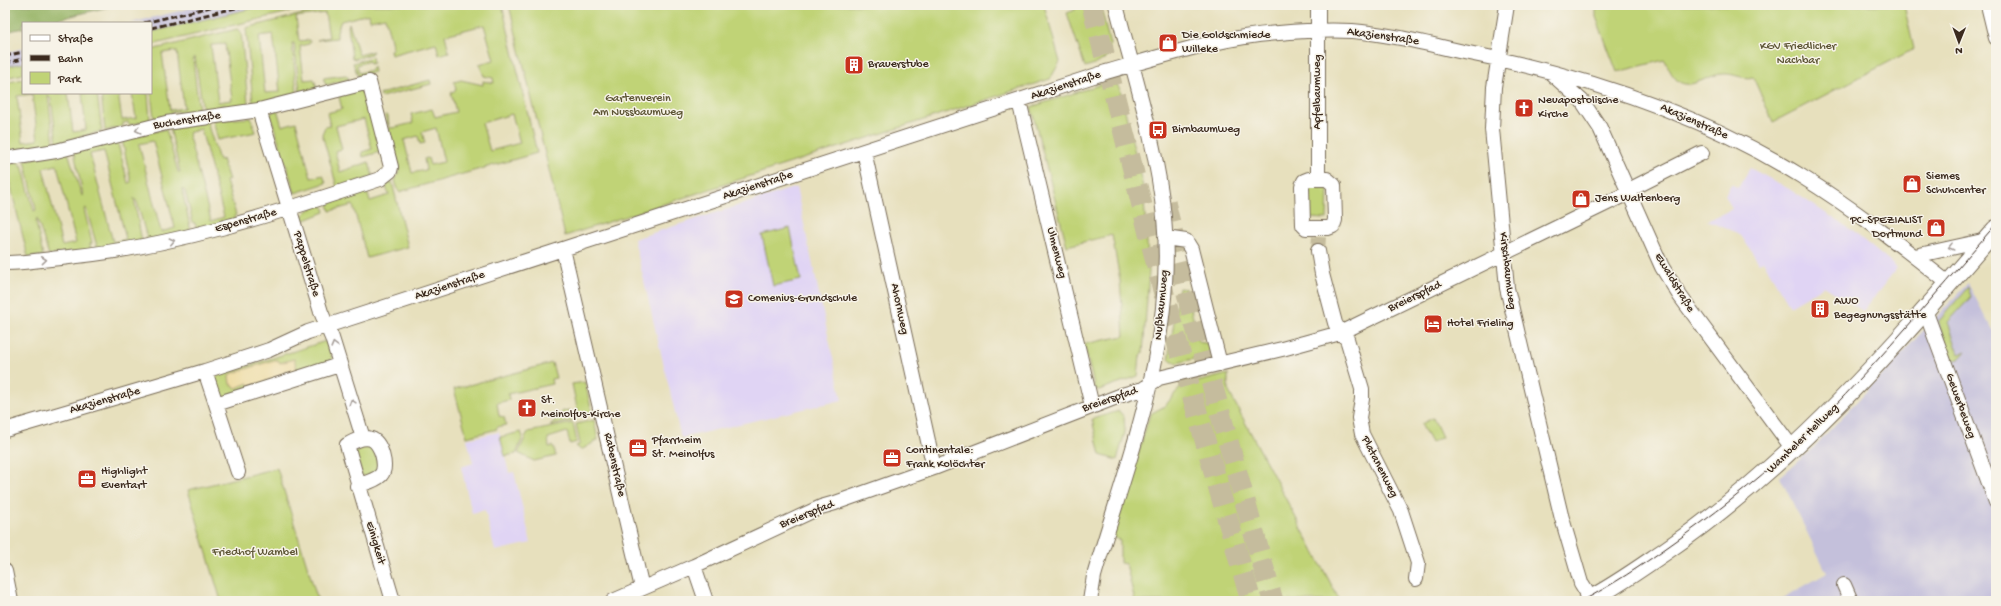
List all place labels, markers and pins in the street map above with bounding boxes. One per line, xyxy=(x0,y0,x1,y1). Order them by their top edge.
place label: Die Goldschmiede Willeke xyxy=(1181,29,1271,57)
shop icon: Die Goldschmiede Willeke xyxy=(1157,32,1179,54)
building icon: Brauerstube xyxy=(843,54,865,76)
place label: Brauerstube xyxy=(867,58,929,72)
place label: Neuapostolische Kirche xyxy=(1538,94,1619,122)
church icon: Neuapostolische Kirche xyxy=(1513,97,1535,119)
bus stop icon: Birnbaumweg xyxy=(1147,119,1169,141)
place label: Birnbaumweg xyxy=(1171,123,1240,137)
place label: Siemes Schuhcenter xyxy=(1926,170,1987,198)
shop icon: Siemes Schuhcenter xyxy=(1901,173,1923,195)
shop icon: Jens Waltenberg xyxy=(1570,188,1592,210)
place label: Jens Waltenberg xyxy=(1595,192,1681,206)
place label: PC-SPEZIALIST Dortmund xyxy=(1849,214,1923,242)
shop icon: PC-SPEZIALIST Dortmund xyxy=(1925,217,1947,239)
school or university icon: Comenius-Grundschule xyxy=(723,288,745,310)
place label: Comenius-Grundschule xyxy=(748,292,858,306)
place label: AWO Begegnungsstätte xyxy=(1833,295,1927,323)
building icon: AWO Begegnungsstätte xyxy=(1809,298,1831,320)
hotel icon: Hotel Frieling xyxy=(1422,313,1444,335)
place label: Hotel Frieling xyxy=(1447,317,1514,331)
place label: St. Meinolfus-Kirche xyxy=(541,394,621,422)
church icon: St. Meinolfus-Kirche xyxy=(516,397,538,419)
place label: Pfarrheim St. Meinolfus xyxy=(651,434,715,462)
office icon: Pfarrheim St. Meinolfus xyxy=(627,437,649,459)
place label: Continentale: Frank Kolöchter xyxy=(905,444,986,472)
office icon: Continentale: Frank Kolöchter xyxy=(881,447,903,469)
place label: Highlight Eventart xyxy=(101,465,148,493)
office icon: Highlight Eventart xyxy=(76,468,98,490)

